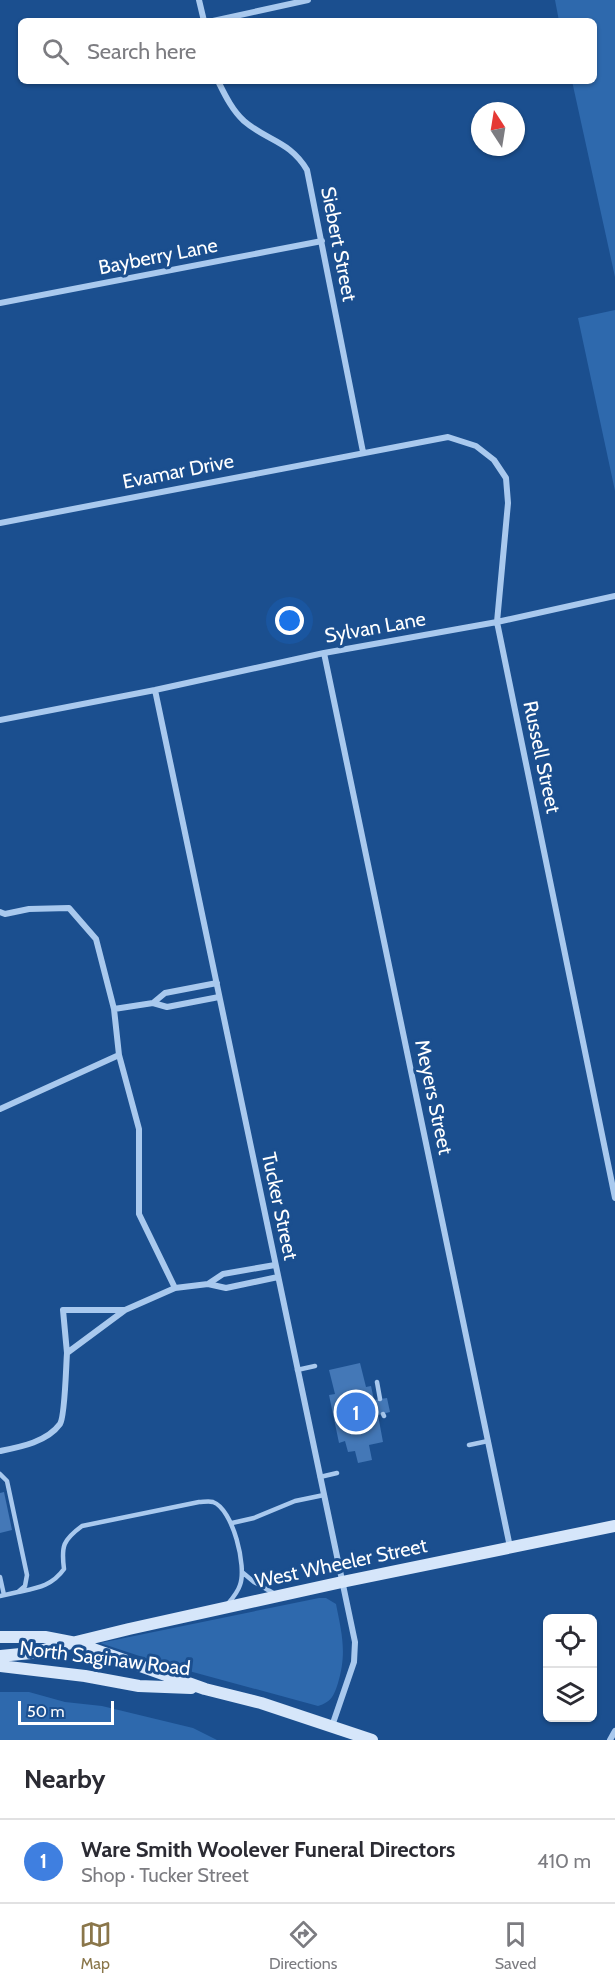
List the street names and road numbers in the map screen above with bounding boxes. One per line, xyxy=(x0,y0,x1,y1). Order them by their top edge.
street label: Siebert Street xyxy=(316,185,362,304)
street label: Bayberry Lane xyxy=(96,233,220,279)
street label: Evamar Drive xyxy=(120,448,236,494)
street label: Sylvan Lane xyxy=(323,606,427,648)
street label: Russell Street xyxy=(518,699,566,816)
street label: Meyers Street xyxy=(410,1037,458,1157)
street label: Tucker Street xyxy=(257,1150,303,1262)
street label: West Wheeler Street xyxy=(253,1533,429,1593)
street label: North Saginaw Road xyxy=(18,1636,192,1680)

